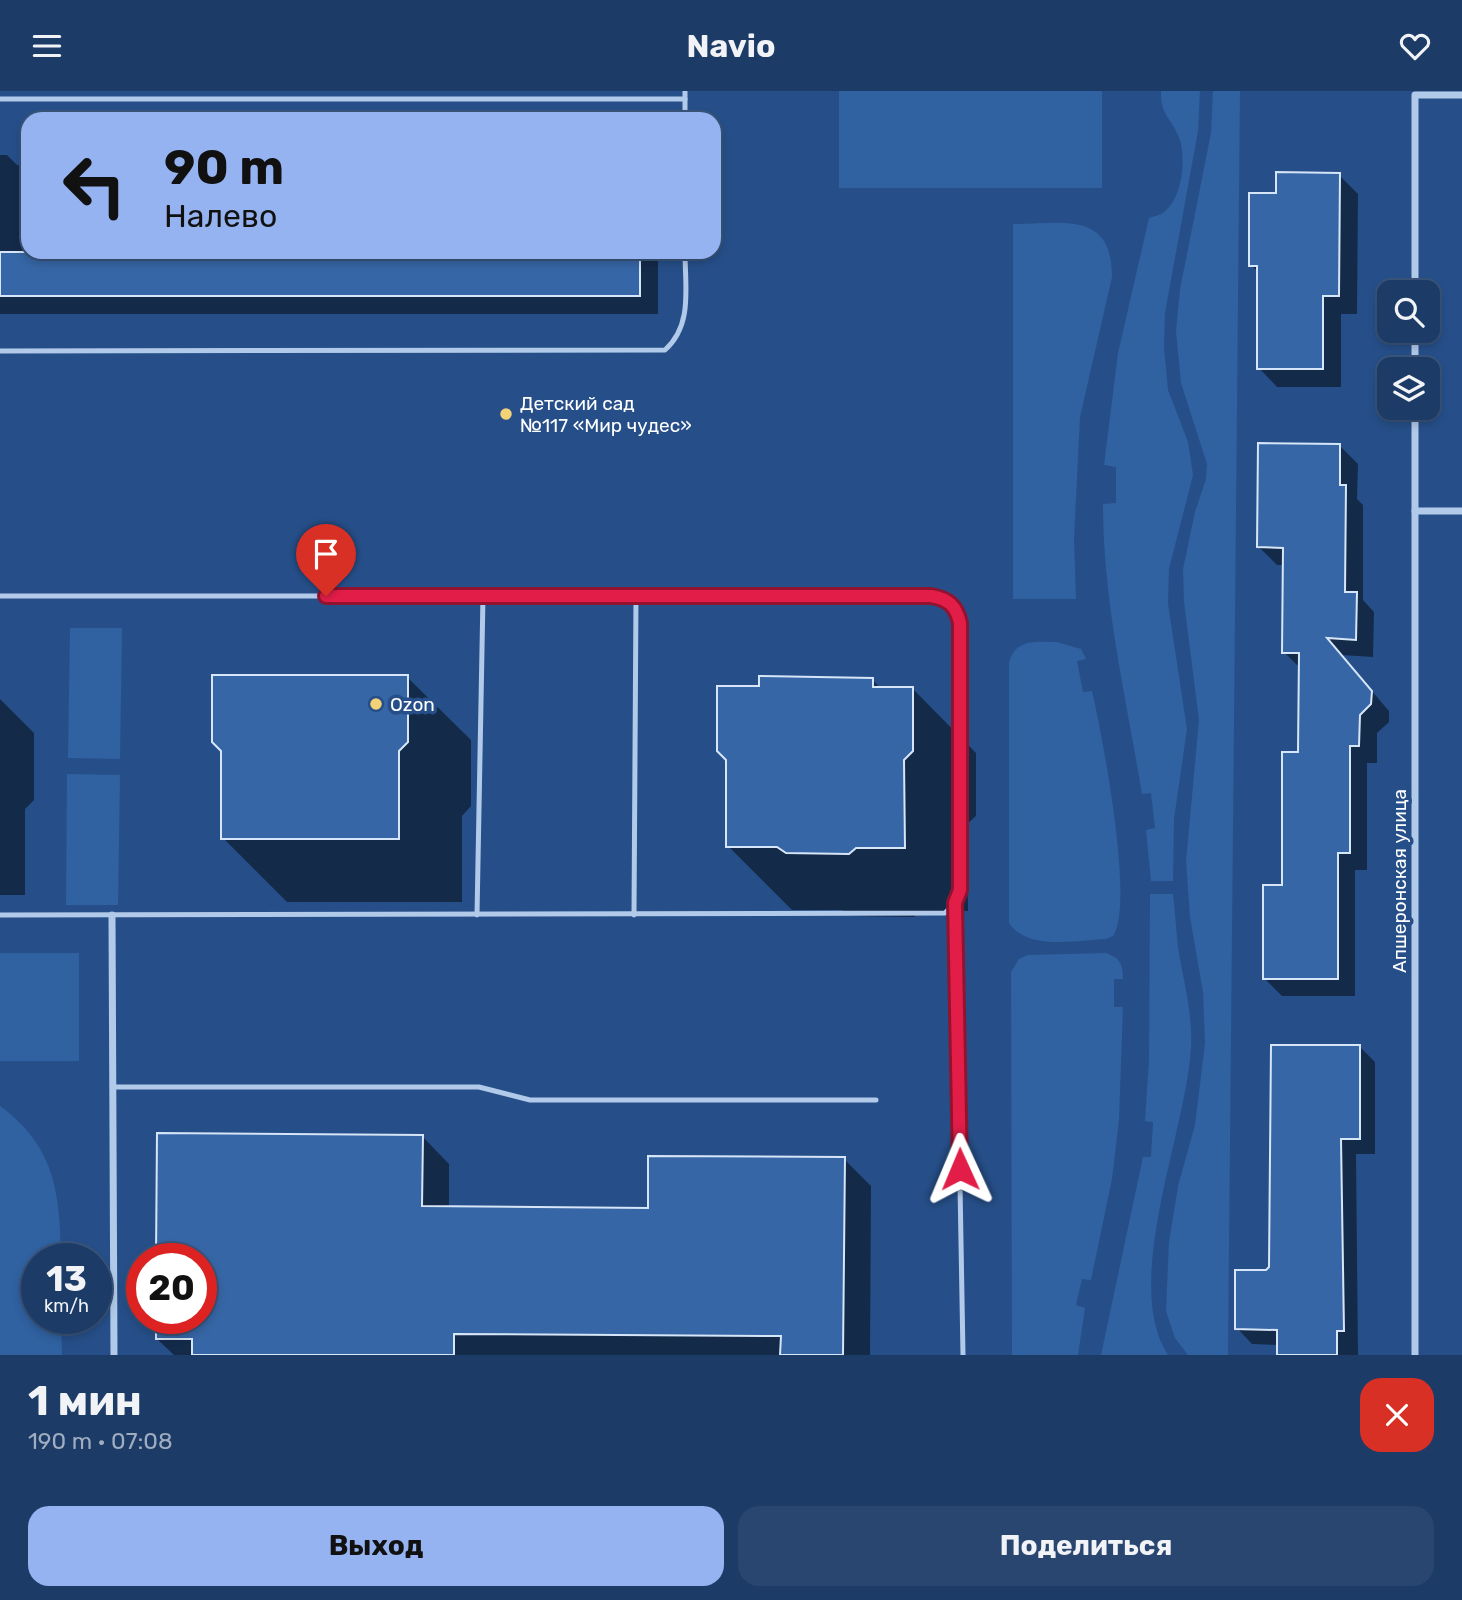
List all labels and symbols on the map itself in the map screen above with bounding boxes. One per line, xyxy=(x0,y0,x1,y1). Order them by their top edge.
place label: Детский сад №117 «Мир чудес» xyxy=(520,392,692,437)
marker: Детский сад №117 «Мир чудес» xyxy=(498,406,514,422)
pin xyxy=(296,524,356,596)
place label: Ozon xyxy=(390,693,435,716)
marker: Ozon xyxy=(368,696,384,712)
street label: Апшеронская улица xyxy=(1388,789,1411,973)
position arrow xyxy=(923,1132,997,1206)
speed limit sign: 20 xyxy=(126,1243,217,1334)

